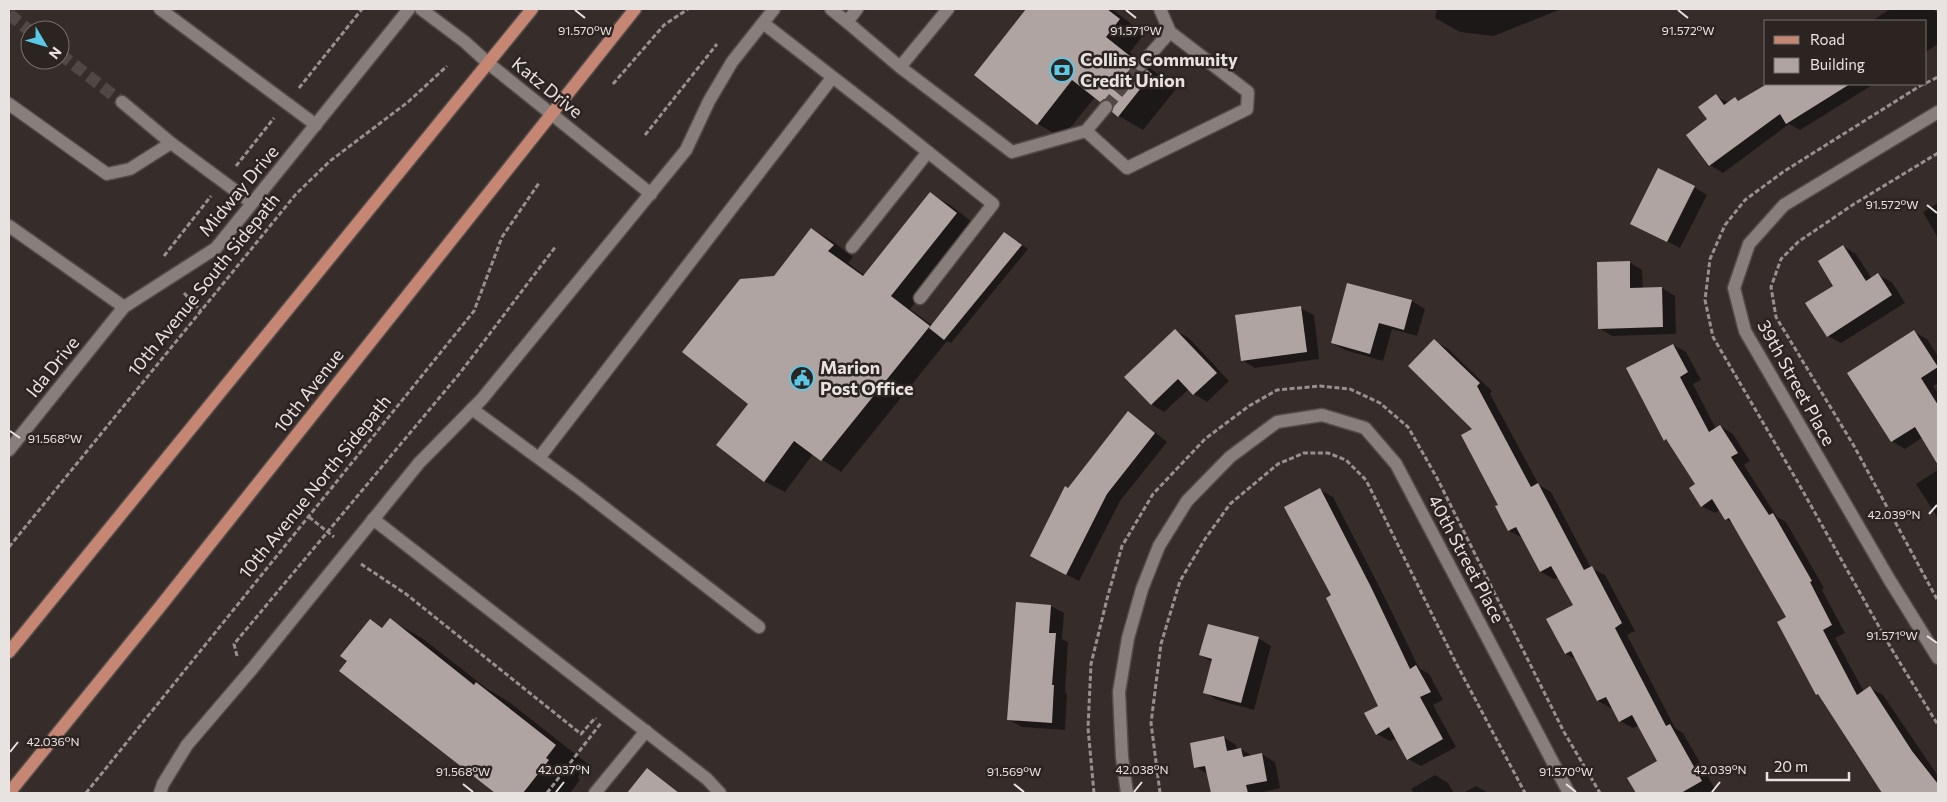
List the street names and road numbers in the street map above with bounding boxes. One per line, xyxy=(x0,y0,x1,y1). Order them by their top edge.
street label: Katz Drive xyxy=(508,52,587,122)
street label: Midway Drive xyxy=(194,140,283,240)
street label: 10th Avenue South Sidepath xyxy=(122,188,284,380)
street label: 39th Street Place xyxy=(1753,316,1841,449)
street label: Ida Drive xyxy=(21,332,83,401)
street label: 10th Avenue xyxy=(269,344,348,437)
street label: 10th Avenue North Sidepath xyxy=(233,390,395,582)
street label: 40th Street Place xyxy=(1424,491,1510,626)

